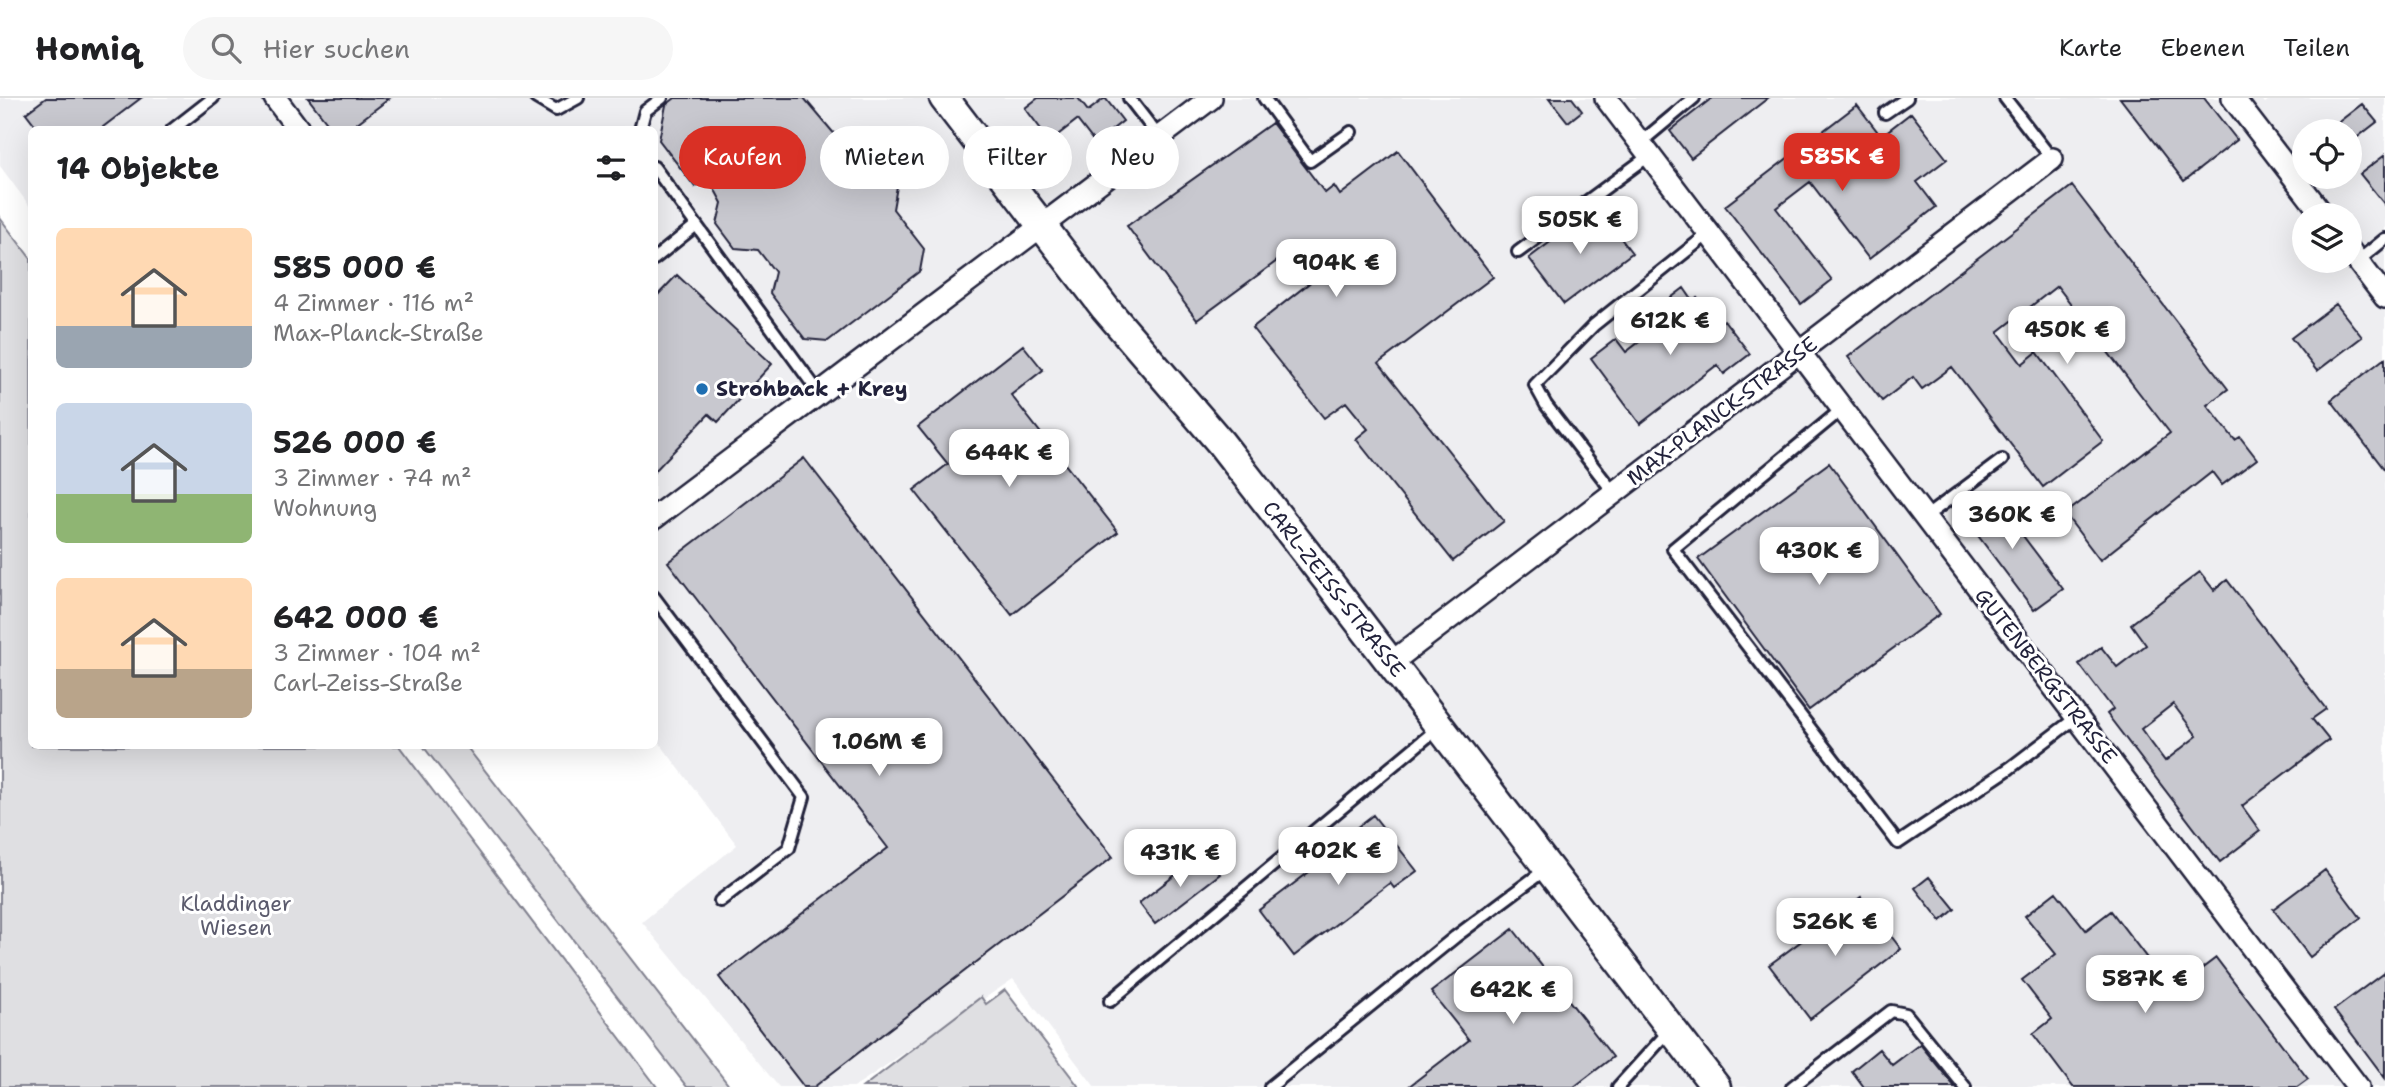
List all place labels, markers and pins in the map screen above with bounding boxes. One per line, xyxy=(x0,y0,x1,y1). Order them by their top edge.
pin: 585K € xyxy=(1785,134,1899,193)
pin: 505K € xyxy=(1523,197,1637,256)
pin: 904K € xyxy=(1279,240,1393,299)
pin: 612K € xyxy=(1613,298,1727,357)
pin: 450K € xyxy=(2010,306,2124,366)
place label: Strohback + Krey xyxy=(716,375,907,403)
marker: Strohback + Krey xyxy=(694,381,710,397)
pin: 644K € xyxy=(952,430,1066,489)
pin: 360K € xyxy=(1955,491,2069,551)
pin: 430K € xyxy=(1762,528,1876,587)
pin: 1.06M € xyxy=(814,718,944,778)
pin: 402K € xyxy=(1281,828,1395,887)
pin: 431K € xyxy=(1123,830,1237,889)
pin: 526K € xyxy=(1778,898,1892,958)
pin: 587K € xyxy=(2088,956,2202,1015)
pin: 642K € xyxy=(1456,967,1570,1026)

